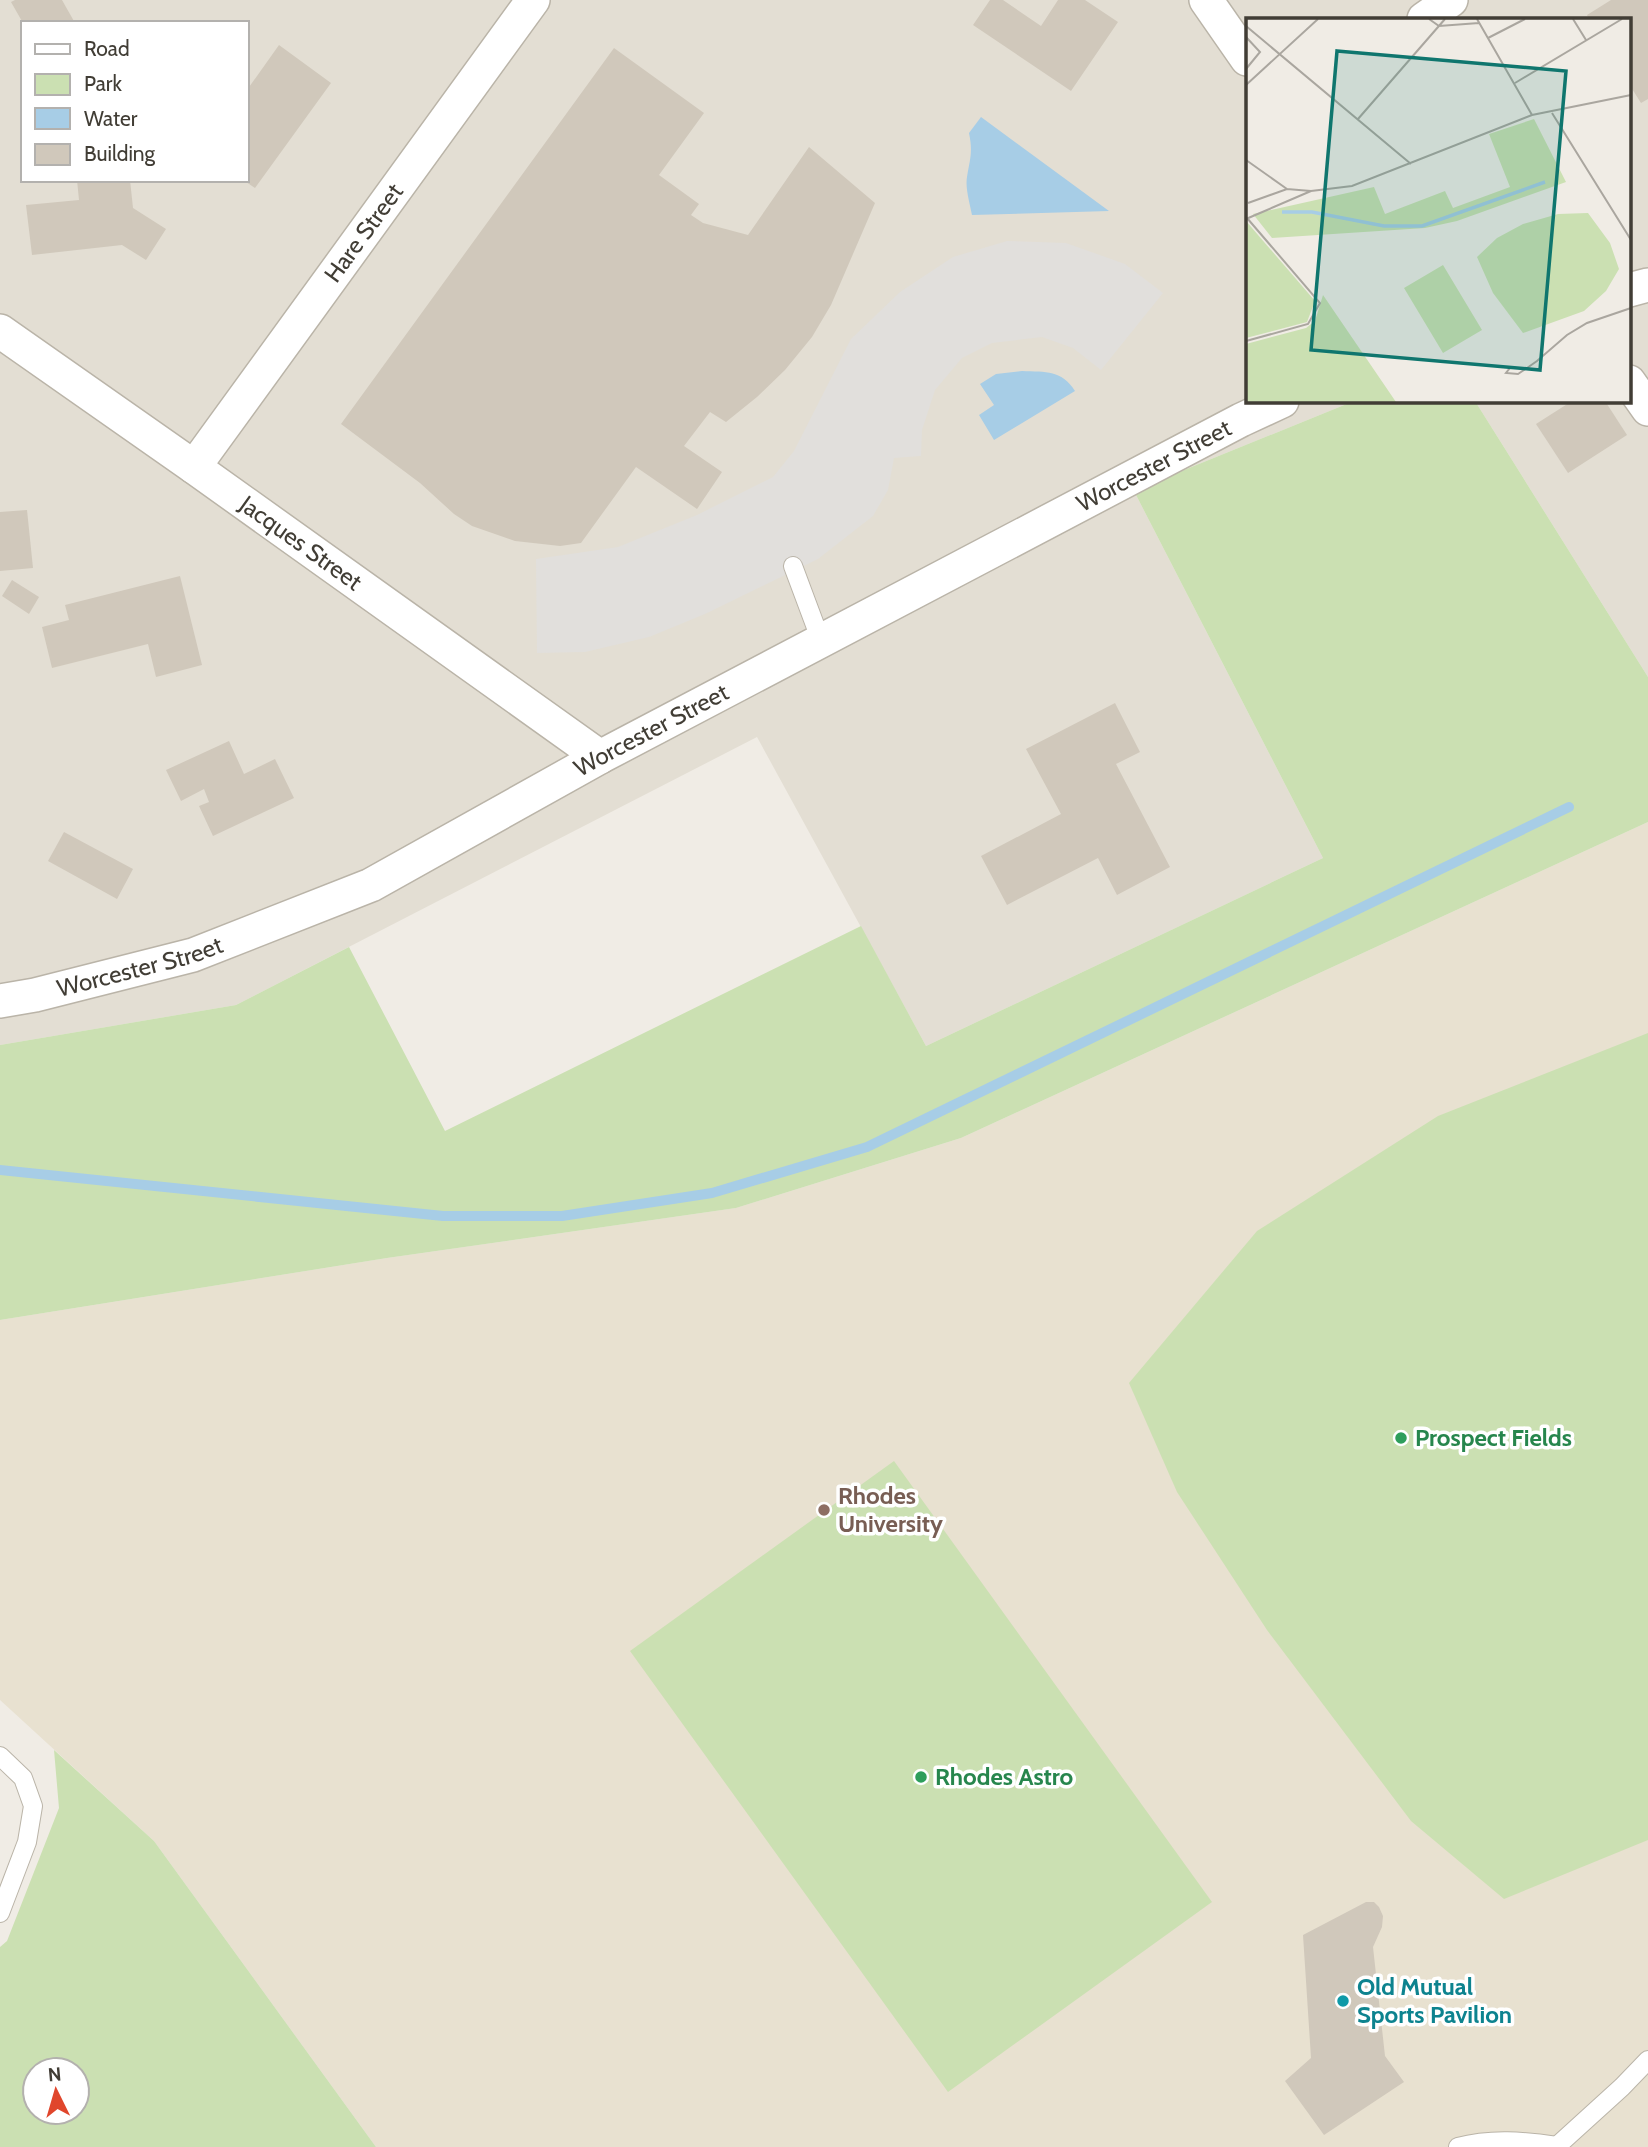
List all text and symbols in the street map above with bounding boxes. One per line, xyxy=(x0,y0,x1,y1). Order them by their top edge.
inset map xyxy=(1246,18,1630,402)
legend xyxy=(21,21,248,182)
text: Road xyxy=(84,36,130,61)
text: Park xyxy=(84,71,122,96)
text: Water xyxy=(84,106,138,131)
text: Building xyxy=(84,141,156,166)
street label: Hare Street xyxy=(318,178,409,288)
street label: Worcester Street xyxy=(1072,413,1236,518)
street label: Jacques Street xyxy=(233,489,368,596)
street label: Worcester Street xyxy=(569,677,733,783)
street label: Worcester Street xyxy=(54,930,227,1003)
place label: Prospect Fields xyxy=(1415,1423,1572,1452)
marker: Prospect Fields xyxy=(1393,1430,1409,1446)
place label: Rhodes University xyxy=(838,1481,943,1538)
marker: Rhodes University xyxy=(816,1502,832,1518)
place label: Rhodes Astro xyxy=(935,1762,1073,1791)
marker: Rhodes Astro xyxy=(913,1769,929,1785)
place label: Old Mutual Sports Pavilion xyxy=(1357,1972,1512,2029)
marker: Old Mutual Sports Pavilion xyxy=(1335,1993,1351,2009)
north arrow xyxy=(21,2056,91,2126)
text: N xyxy=(47,2063,62,2087)

